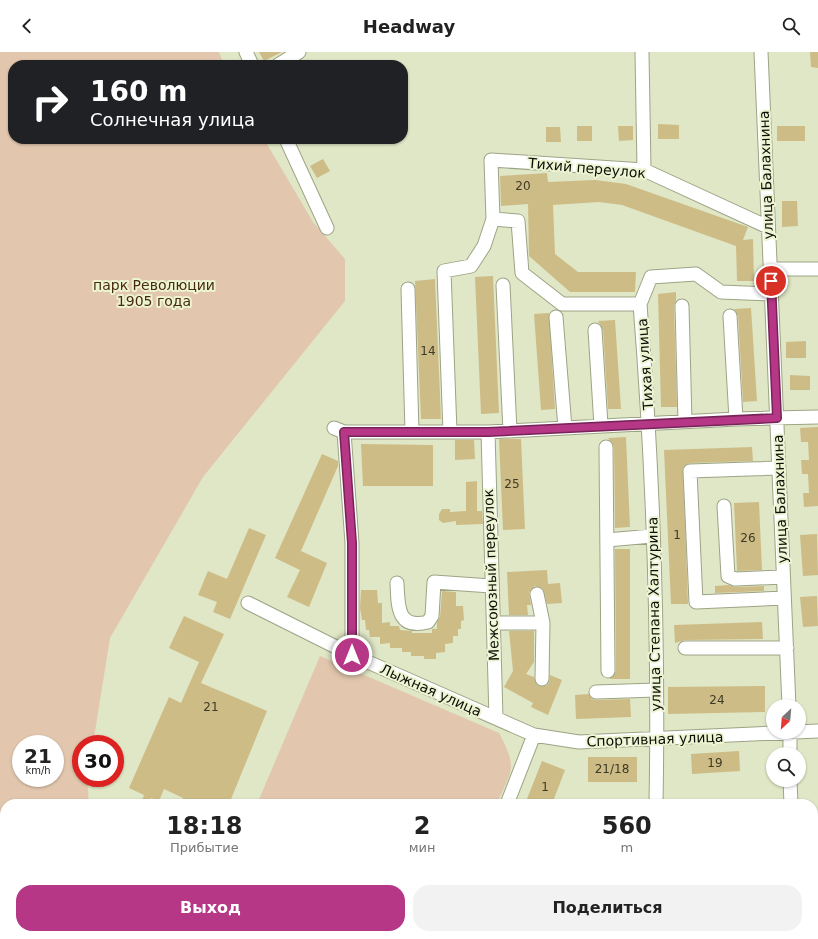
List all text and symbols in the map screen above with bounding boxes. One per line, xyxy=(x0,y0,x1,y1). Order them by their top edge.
icon: back xyxy=(16,15,38,37)
icon: search xyxy=(780,15,802,37)
text: Headway xyxy=(363,16,455,37)
text: 160 m xyxy=(90,75,187,108)
icon: right xyxy=(24,76,76,128)
text: Солнечная улица xyxy=(90,109,255,130)
street label: улица Балахнина xyxy=(756,110,776,240)
street label: Тихий переулок xyxy=(526,155,647,181)
house number: 20 xyxy=(515,179,531,193)
pin xyxy=(754,264,788,298)
icon: arrive xyxy=(760,270,782,292)
park label: парк Революции 1905 года xyxy=(93,277,215,309)
street label: Тихая улица xyxy=(634,318,656,411)
house number: 14 xyxy=(420,344,436,358)
street label: улица Балахнина xyxy=(770,434,790,564)
house number: 25 xyxy=(504,477,520,491)
street label: Межсоюзный переулок xyxy=(480,489,502,661)
street label: улица Степана Халтурина xyxy=(644,517,664,711)
house number: 1 xyxy=(673,528,681,542)
house number: 26 xyxy=(740,531,756,545)
position arrow xyxy=(331,634,373,676)
street label: Лыжная улица xyxy=(378,660,484,720)
house number: 24 xyxy=(709,693,725,707)
north arrow xyxy=(766,699,806,739)
map controls xyxy=(766,699,806,787)
house number: 21 xyxy=(203,700,219,714)
street label: Спортивная улица xyxy=(586,729,724,749)
speed limit sign: 30 xyxy=(72,735,124,787)
text: 21 xyxy=(24,744,52,768)
button: search xyxy=(766,747,806,787)
house number: 19 xyxy=(707,756,723,770)
house number: 21/18 xyxy=(595,762,629,776)
text: km/h xyxy=(25,765,51,776)
house number: 1 xyxy=(541,780,549,794)
text: 18:18 xyxy=(166,812,243,840)
text: 2 xyxy=(414,812,430,840)
text: 560 xyxy=(602,812,652,840)
text: Прибытие xyxy=(170,840,239,855)
text: мин xyxy=(409,840,436,855)
text: m xyxy=(620,840,633,855)
button: Выход xyxy=(16,885,405,931)
button: Поделиться xyxy=(413,885,802,931)

